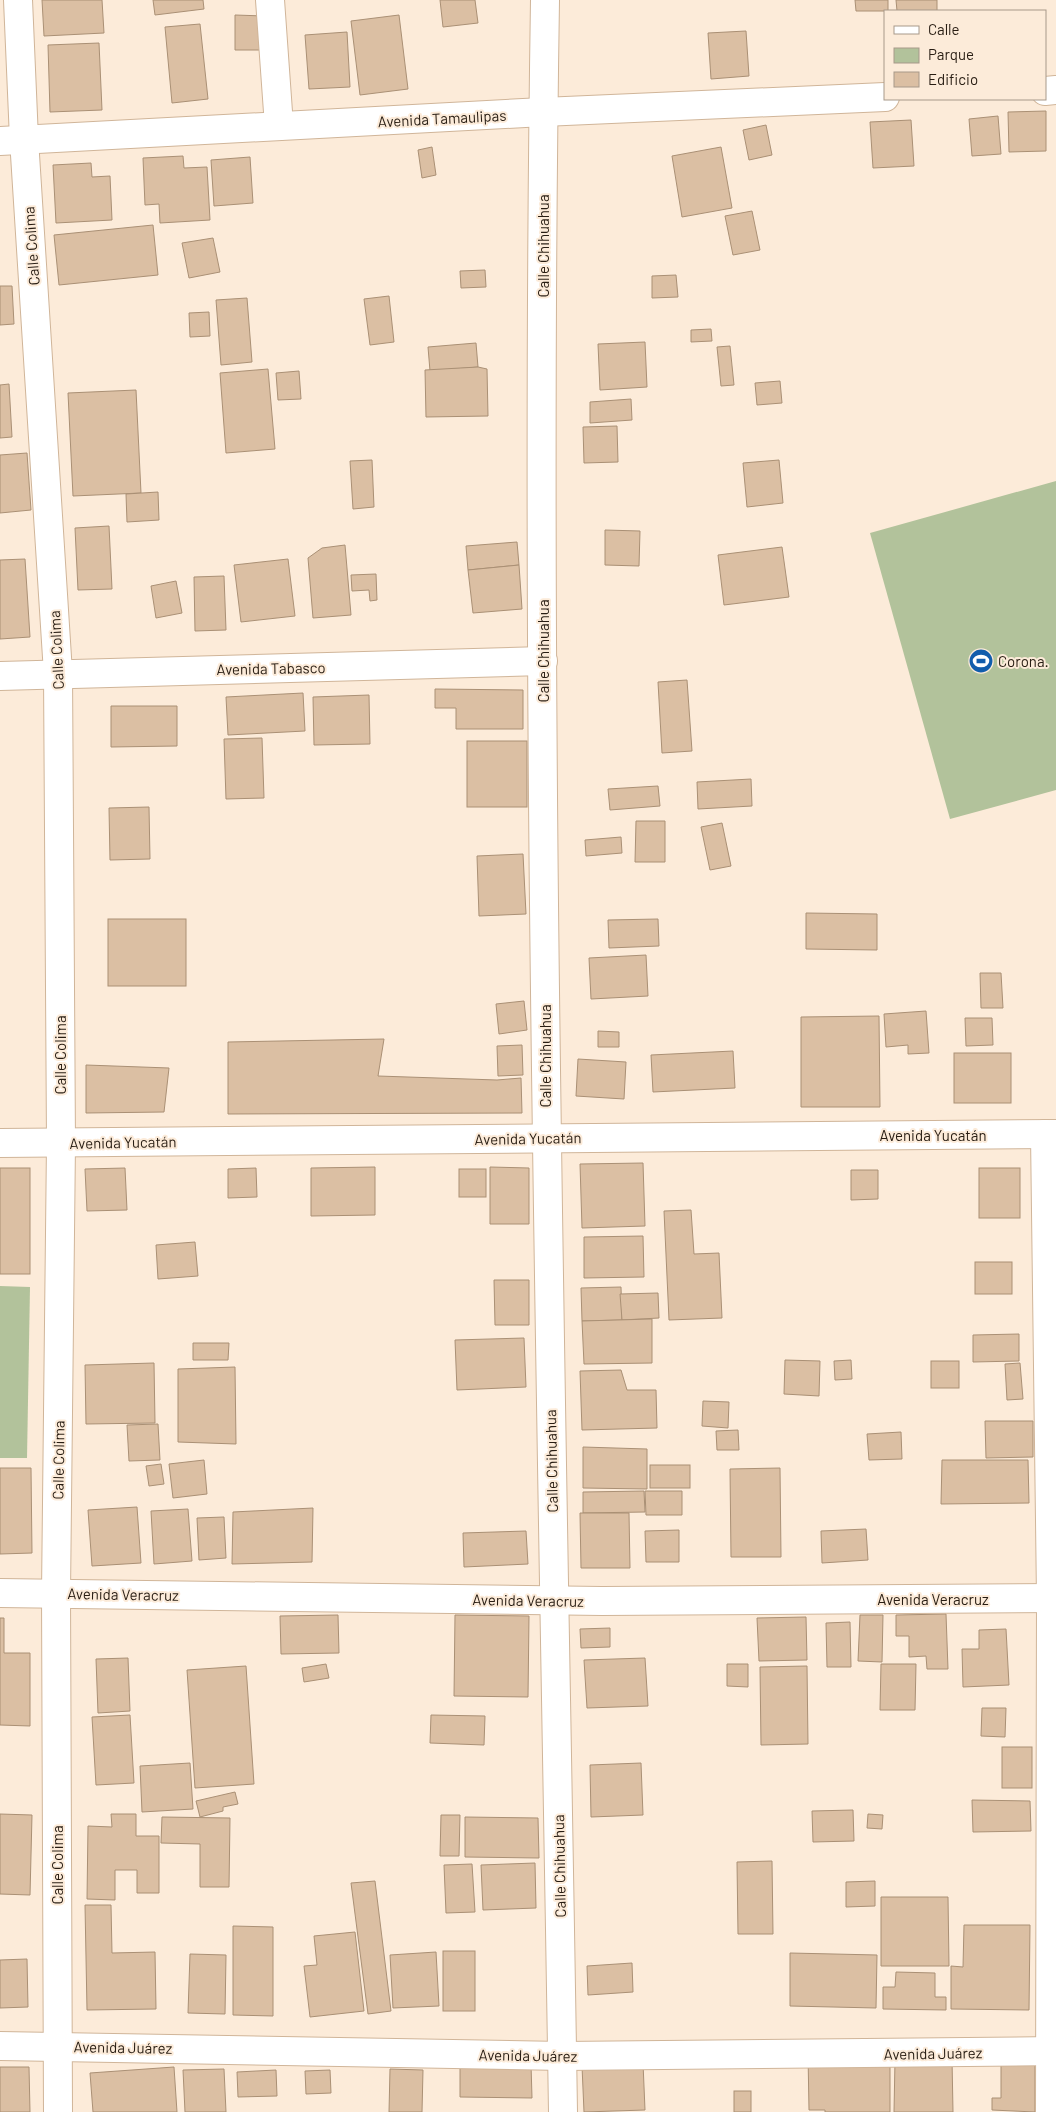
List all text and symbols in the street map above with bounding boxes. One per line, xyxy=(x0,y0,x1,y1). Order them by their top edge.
legend xyxy=(884,10,1046,100)
text: Calle xyxy=(928,20,960,38)
text: Parque xyxy=(928,45,974,63)
text: Edificio xyxy=(928,70,978,88)
street label: Avenida Tamaulipas xyxy=(377,106,507,130)
street label: Calle Chihuahua xyxy=(534,194,552,298)
street label: Calle Colima xyxy=(19,206,43,286)
street label: Calle Chihuahua xyxy=(534,599,552,703)
street label: Calle Colima xyxy=(45,610,67,690)
sports icon: Corona. xyxy=(968,648,994,674)
place label: Corona. xyxy=(998,652,1049,670)
street label: Avenida Tabasco xyxy=(216,658,326,678)
street label: Calle Chihuahua xyxy=(536,1004,554,1108)
street label: Calle Colima xyxy=(51,1015,69,1095)
street label: Avenida Yucatán xyxy=(879,1126,987,1144)
street label: Avenida Yucatán xyxy=(474,1128,582,1148)
street label: Avenida Yucatán xyxy=(69,1132,177,1152)
street label: Calle Chihuahua xyxy=(541,1409,561,1513)
street label: Calle Colima xyxy=(48,1420,68,1500)
street label: Avenida Veracruz xyxy=(67,1584,179,1604)
street label: Avenida Veracruz xyxy=(472,1590,584,1610)
street label: Avenida Veracruz xyxy=(877,1590,989,1608)
street label: Calle Chihuahua xyxy=(549,1814,569,1918)
street label: Calle Colima xyxy=(48,1825,66,1905)
street label: Avenida Juárez xyxy=(73,2037,173,2057)
street label: Avenida Juárez xyxy=(883,2043,983,2063)
street label: Avenida Juárez xyxy=(478,2045,578,2065)

